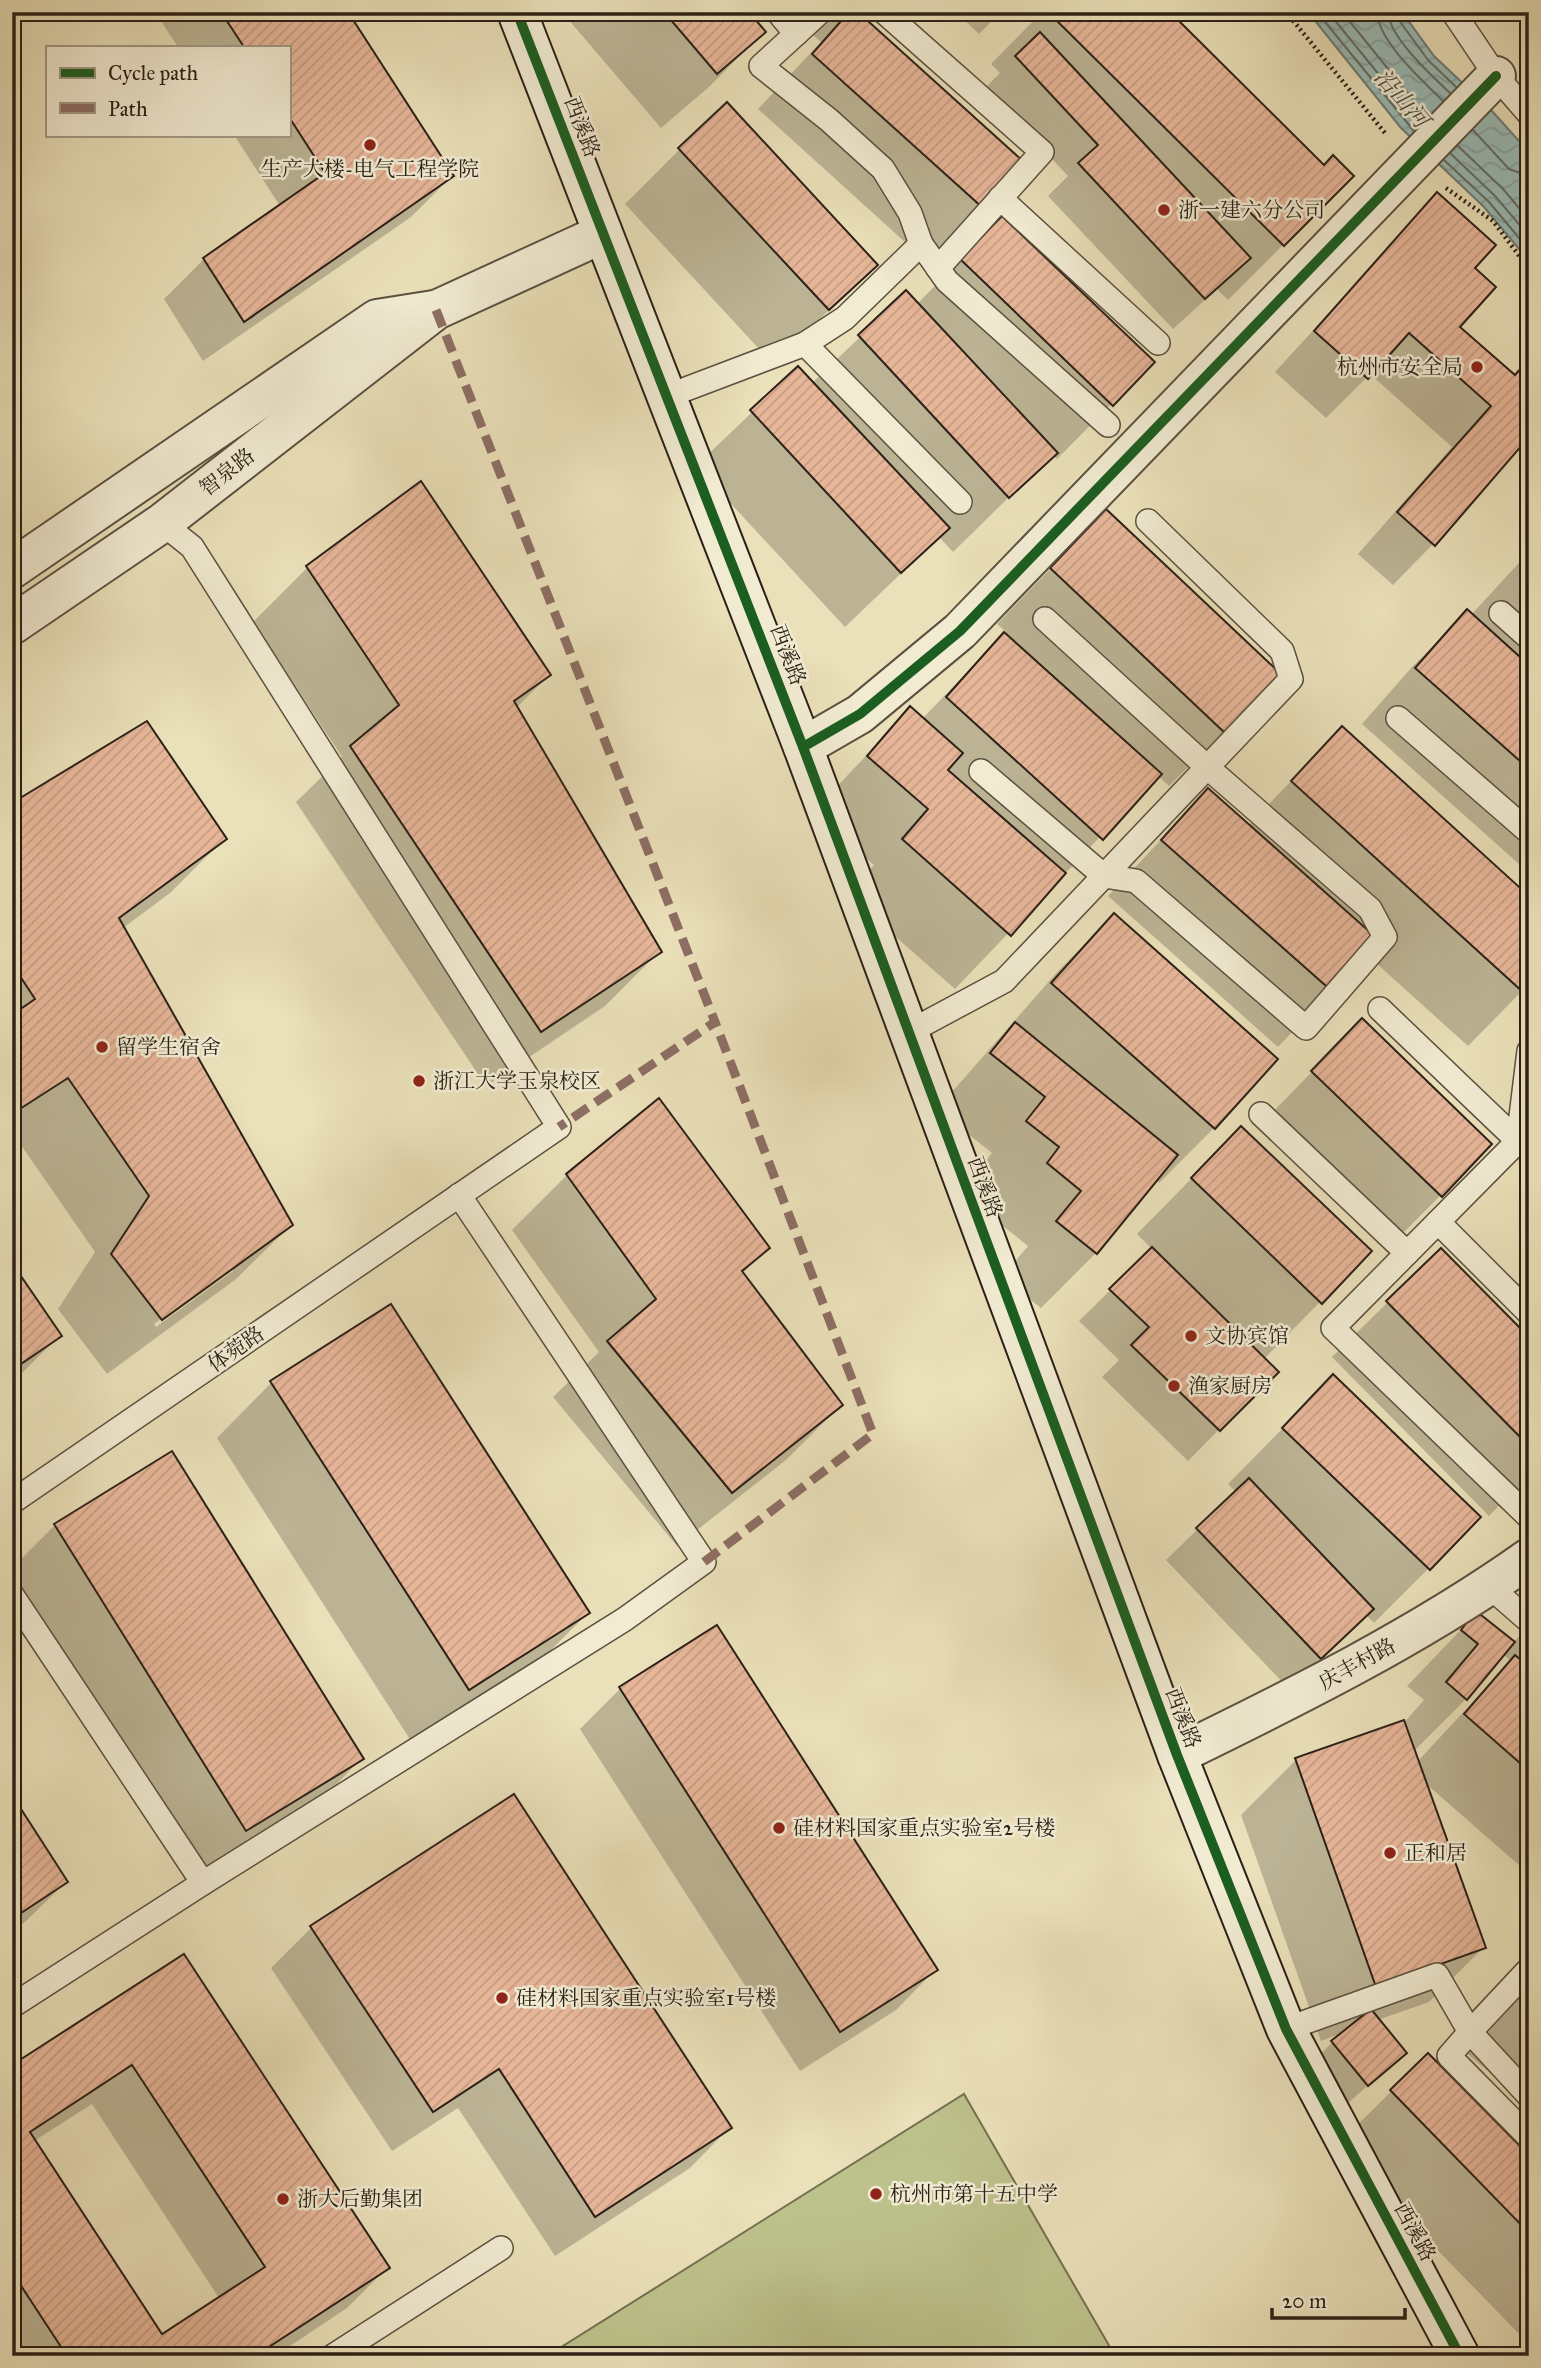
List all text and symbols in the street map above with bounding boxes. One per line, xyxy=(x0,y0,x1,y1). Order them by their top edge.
legend xyxy=(46,46,290,136)
text: Cycle path xyxy=(108,60,199,86)
water label: 沿山河 xyxy=(1369,63,1438,136)
street label: 西溪路 xyxy=(559,93,605,161)
text: Path xyxy=(108,96,148,122)
marker: 生产大楼-电气工程学院 xyxy=(362,137,378,153)
place label: 生产大楼-电气工程学院 xyxy=(261,156,479,182)
place label: 浙一建六分公司 xyxy=(1178,197,1325,223)
marker: 浙一建六分公司 xyxy=(1156,202,1172,218)
place label: 杭州市安全局 xyxy=(1337,354,1463,380)
marker: 杭州市安全局 xyxy=(1469,359,1485,375)
street label: 智泉路 xyxy=(194,442,260,502)
street label: 西溪路 xyxy=(765,621,811,689)
place label: 留学生宿舍 xyxy=(116,1034,221,1060)
marker: 留学生宿舍 xyxy=(94,1039,110,1055)
place label: 浙江大学玉泉校区 xyxy=(433,1068,601,1094)
marker: 浙江大学玉泉校区 xyxy=(411,1073,427,1089)
street label: 西溪路 xyxy=(962,1153,1008,1221)
street label: 体菀路 xyxy=(203,1320,269,1378)
place label: 文协宾馆 xyxy=(1205,1323,1289,1349)
marker: 文协宾馆 xyxy=(1183,1328,1199,1344)
place label: 渔家厨房 xyxy=(1188,1373,1272,1399)
marker: 渔家厨房 xyxy=(1166,1378,1182,1394)
street label: 庆丰村路 xyxy=(1314,1632,1400,1696)
street label: 西溪路 xyxy=(1160,1684,1206,1752)
place label: 硅材料国家重点实验室2号楼 xyxy=(793,1815,1055,1841)
marker: 硅材料国家重点实验室2号楼 xyxy=(771,1820,787,1836)
place label: 正和居 xyxy=(1404,1840,1467,1866)
marker: 正和居 xyxy=(1382,1845,1398,1861)
place label: 硅材料国家重点实验室1号楼 xyxy=(516,1985,776,2011)
marker: 硅材料国家重点实验室1号楼 xyxy=(494,1990,510,2006)
place label: 杭州市第十五中学 xyxy=(890,2181,1058,2207)
place label: 浙大后勤集团 xyxy=(297,2186,423,2212)
marker: 杭州市第十五中学 xyxy=(868,2186,884,2202)
marker: 浙大后勤集团 xyxy=(275,2191,291,2207)
street label: 西溪路 xyxy=(1389,2198,1441,2266)
scale bar xyxy=(1272,2277,1404,2321)
text: 20 m xyxy=(1282,2288,1327,2314)

